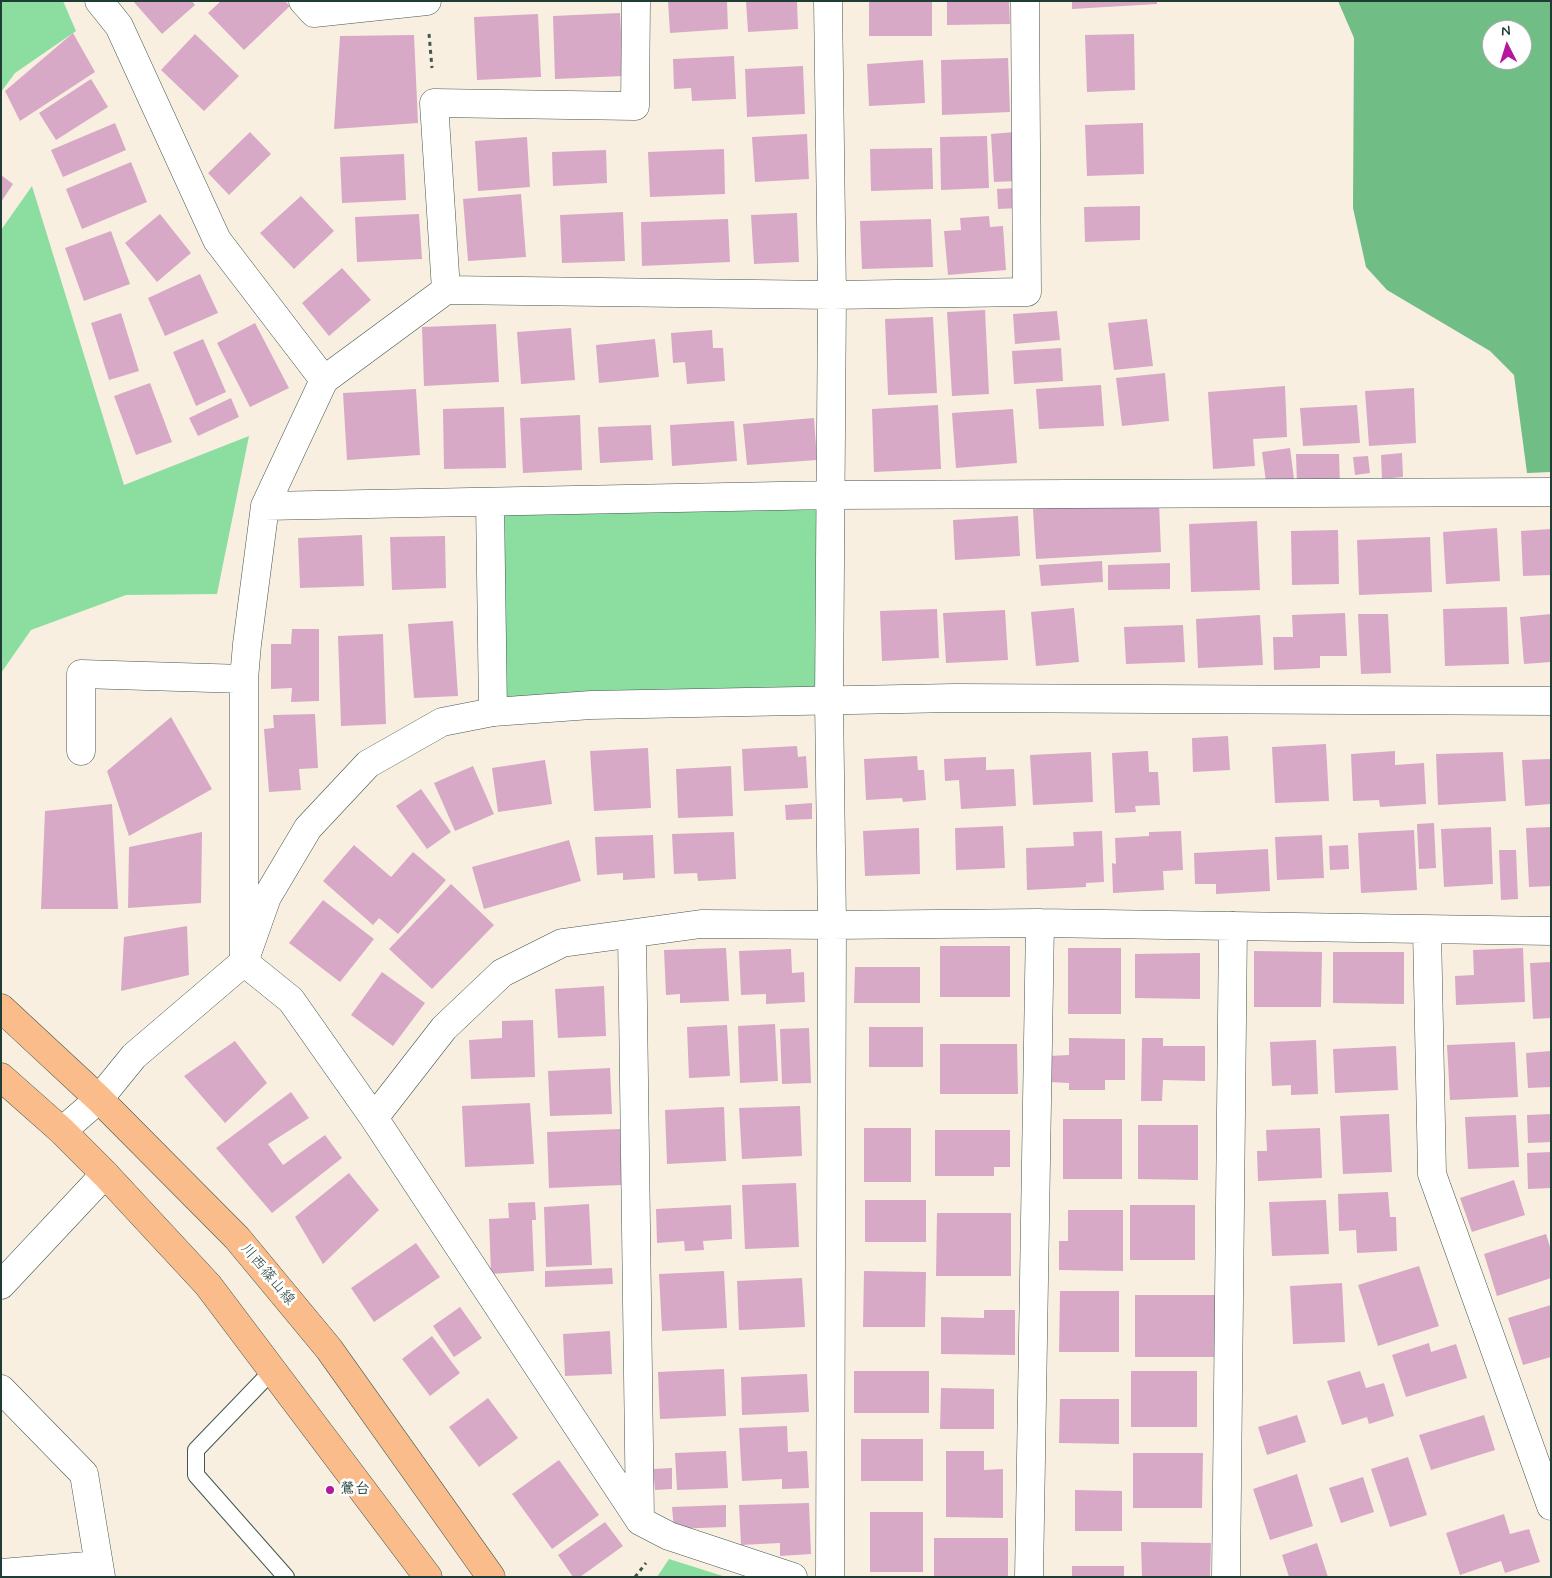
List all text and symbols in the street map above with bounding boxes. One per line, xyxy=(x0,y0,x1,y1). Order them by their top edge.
north arrow xyxy=(1482,20,1532,70)
text: N xyxy=(1500,22,1511,40)
street label: 川西篠山線 xyxy=(236,1240,298,1310)
place label: 鶯台 xyxy=(340,1481,370,1499)
marker: 鶯台 xyxy=(324,1484,336,1496)

